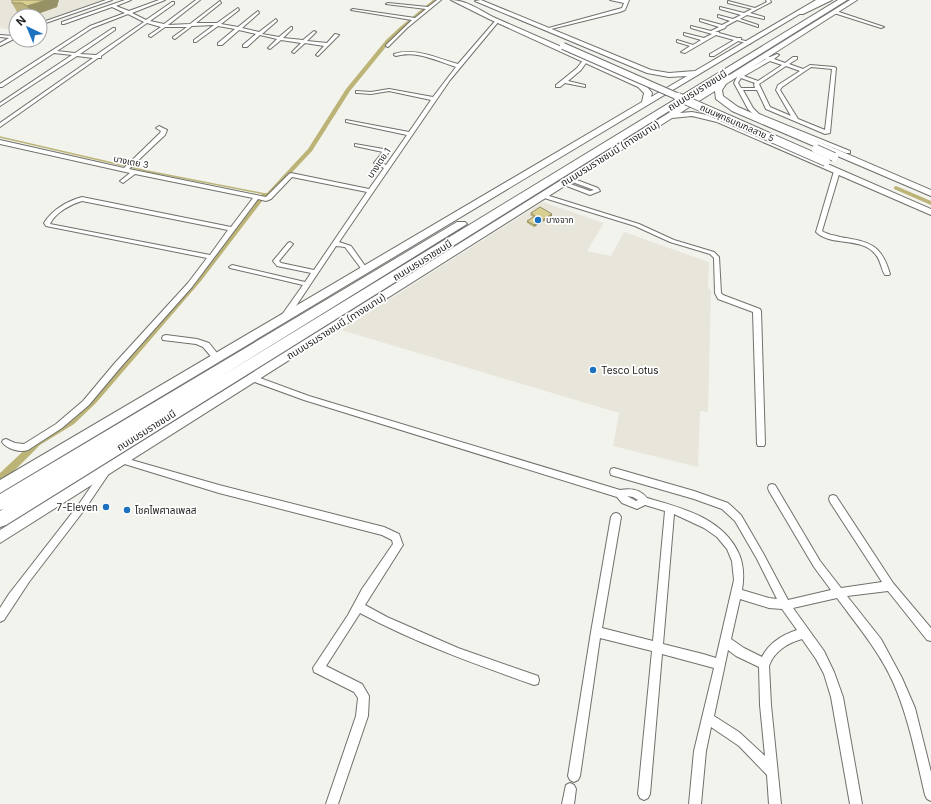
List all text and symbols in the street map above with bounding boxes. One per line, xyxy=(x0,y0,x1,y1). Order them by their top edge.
north arrow xyxy=(8,8,48,48)
text: N xyxy=(13,13,29,29)
street label: ถนนบรมราชชนนี xyxy=(665,67,729,113)
street label: ถนนพุทธมณฑลสาย 5 xyxy=(699,101,776,144)
street label: ถนนบรมราชชนนี (ทางขนาน) xyxy=(558,117,662,189)
street label: บางเตย 1 xyxy=(365,146,393,180)
street label: บางเตย 3 xyxy=(113,153,150,170)
place label: บางจาก xyxy=(546,214,574,225)
marker: บางจาก xyxy=(533,215,543,225)
street label: ถนนบรมราชชนนี xyxy=(390,237,454,283)
street label: ถนนบรมราชชนนี (ทางขนาน) xyxy=(284,290,388,362)
place label: Tesco Lotus xyxy=(601,364,658,376)
marker: Tesco Lotus xyxy=(588,365,598,375)
street label: ถนนบรมราชชนนี xyxy=(114,407,178,453)
place label: 7-Eleven xyxy=(57,501,98,513)
marker: 7-Eleven xyxy=(101,502,111,512)
place label: โชคไพศาลเพลส xyxy=(135,504,197,516)
marker: โชคไพศาลเพลส xyxy=(122,505,132,515)

